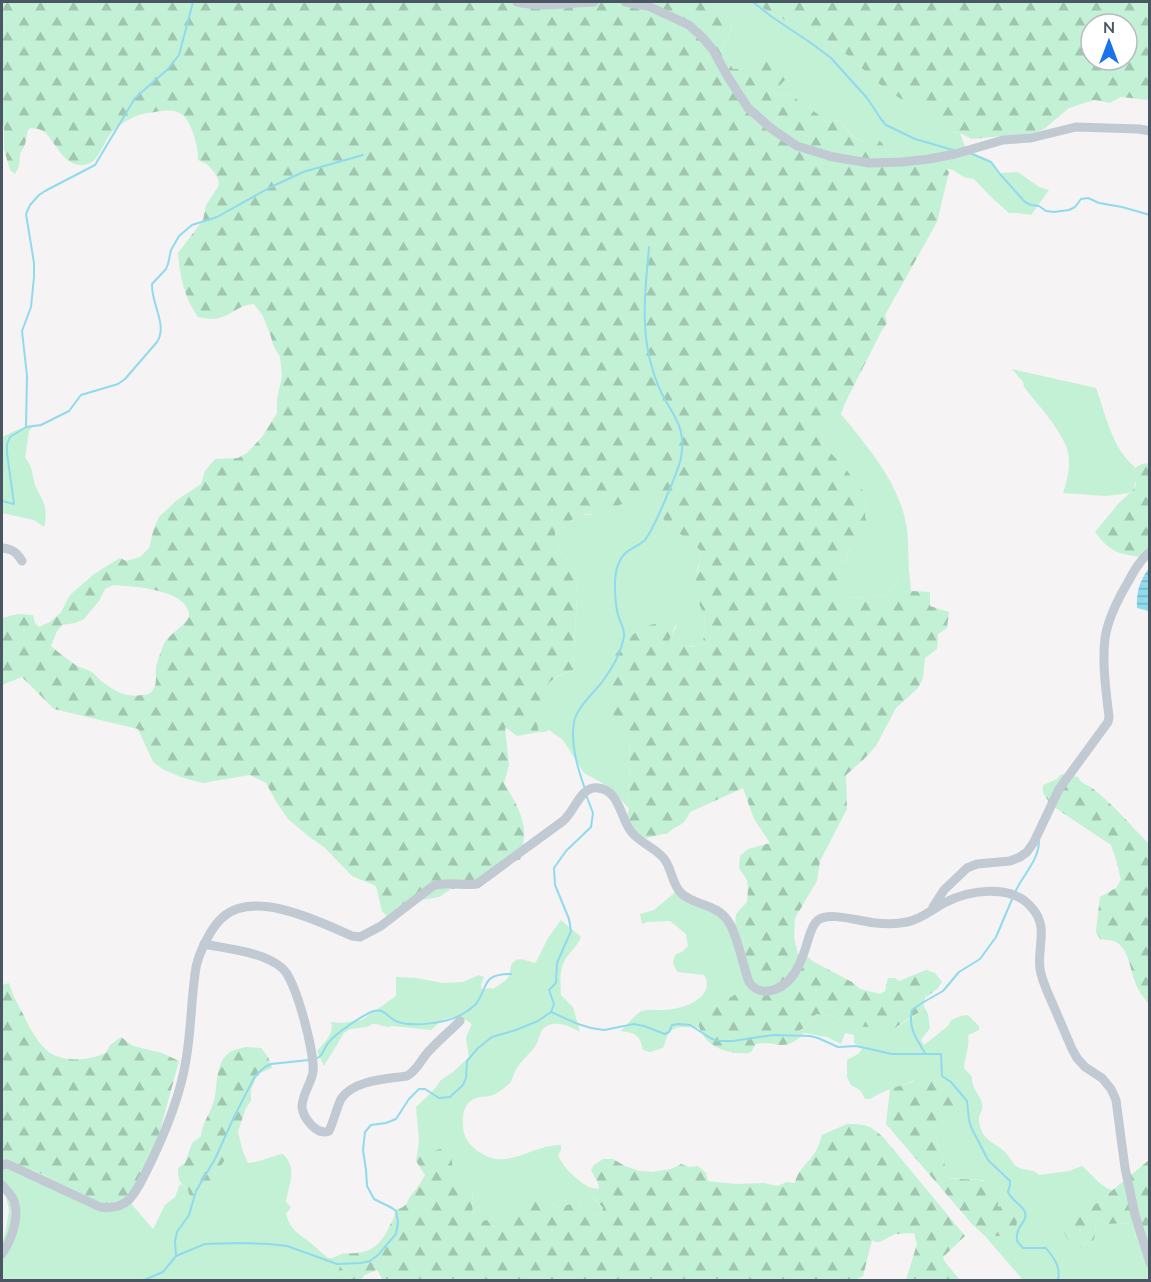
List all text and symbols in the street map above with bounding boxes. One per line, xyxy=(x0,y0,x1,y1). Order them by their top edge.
north arrow xyxy=(1079,12,1139,72)
text: N xyxy=(1103,17,1115,37)

